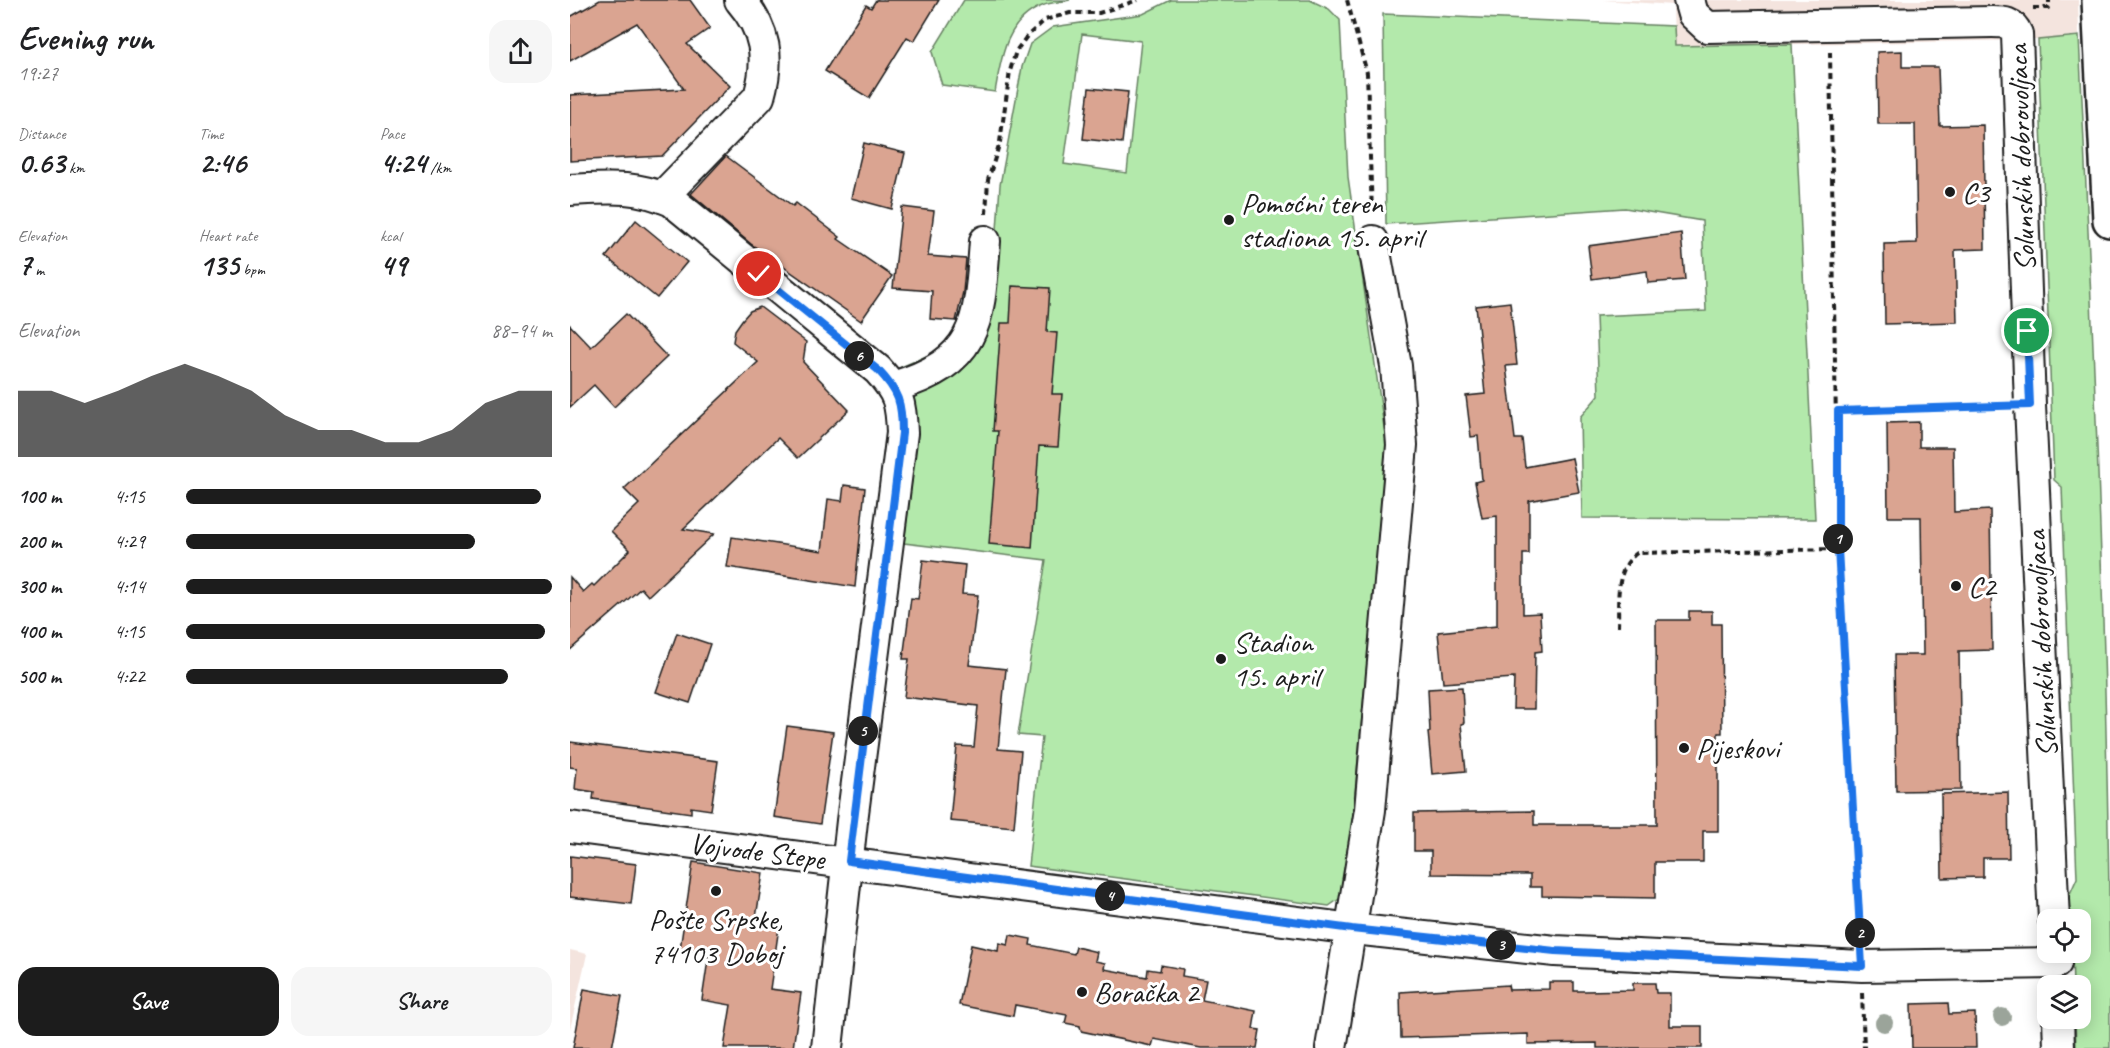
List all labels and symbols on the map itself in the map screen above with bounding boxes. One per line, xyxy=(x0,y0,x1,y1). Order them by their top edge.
street label: Solunskih dobrovoljaca xyxy=(1998,42,2044,272)
place label: C3 xyxy=(1962,173,1992,211)
place label: Pomoćni teren stadiona 15. april xyxy=(1241,184,1427,256)
marker: C3 xyxy=(1943,185,1957,199)
marker: Pomoćni teren stadiona 15. april xyxy=(1222,213,1236,227)
pin xyxy=(733,248,784,299)
pin xyxy=(2001,305,2052,356)
pin: 6 xyxy=(844,341,874,371)
pin: 1 xyxy=(1823,524,1853,554)
street label: Solunskih dobrovoljaca xyxy=(2016,528,2066,758)
place label: C2 xyxy=(1968,567,1998,605)
marker: C2 xyxy=(1949,579,1963,593)
place label: Stadion 15. april xyxy=(1233,623,1324,695)
marker: Stadion 15. april xyxy=(1214,652,1228,666)
pin: 5 xyxy=(848,716,878,746)
place label: Pijeskovi xyxy=(1696,729,1783,767)
marker: Pijeskovi xyxy=(1677,741,1691,755)
street label: Vojvode Stepe xyxy=(687,824,829,878)
pin: 4 xyxy=(1095,881,1125,911)
marker: Pošte Srpske, 74103 Doboj xyxy=(709,884,723,898)
place label: Pošte Srpske, 74103 Doboj xyxy=(649,900,786,972)
pin: 2 xyxy=(1845,918,1875,948)
pin: 3 xyxy=(1486,930,1516,960)
place label: Boračka 2 xyxy=(1094,973,1201,1011)
marker: Boračka 2 xyxy=(1075,985,1089,999)

